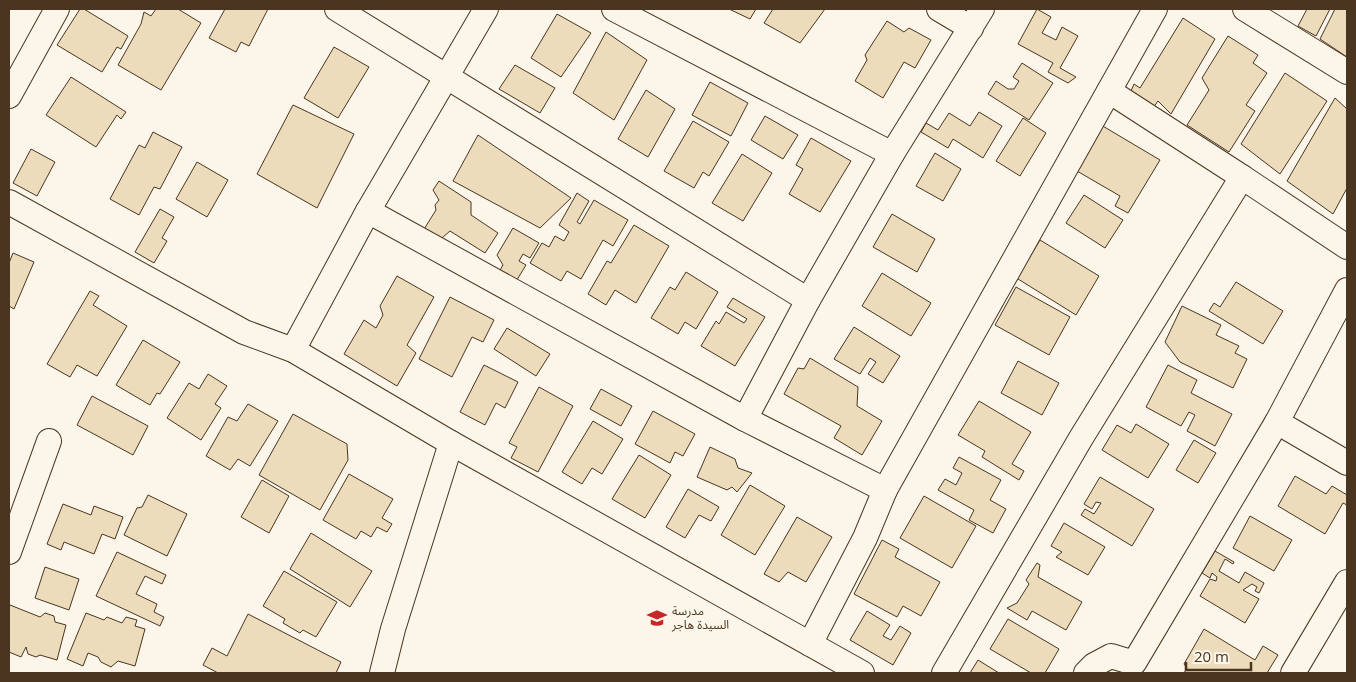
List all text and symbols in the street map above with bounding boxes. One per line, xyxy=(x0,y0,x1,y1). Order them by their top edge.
place label: مدرسة السيدة هاجر xyxy=(671,602,729,633)
school or university icon: مدرسة السيدة هاجر xyxy=(646,607,668,629)
scale bar xyxy=(1186,640,1251,672)
text: 20 m xyxy=(1194,646,1229,666)

